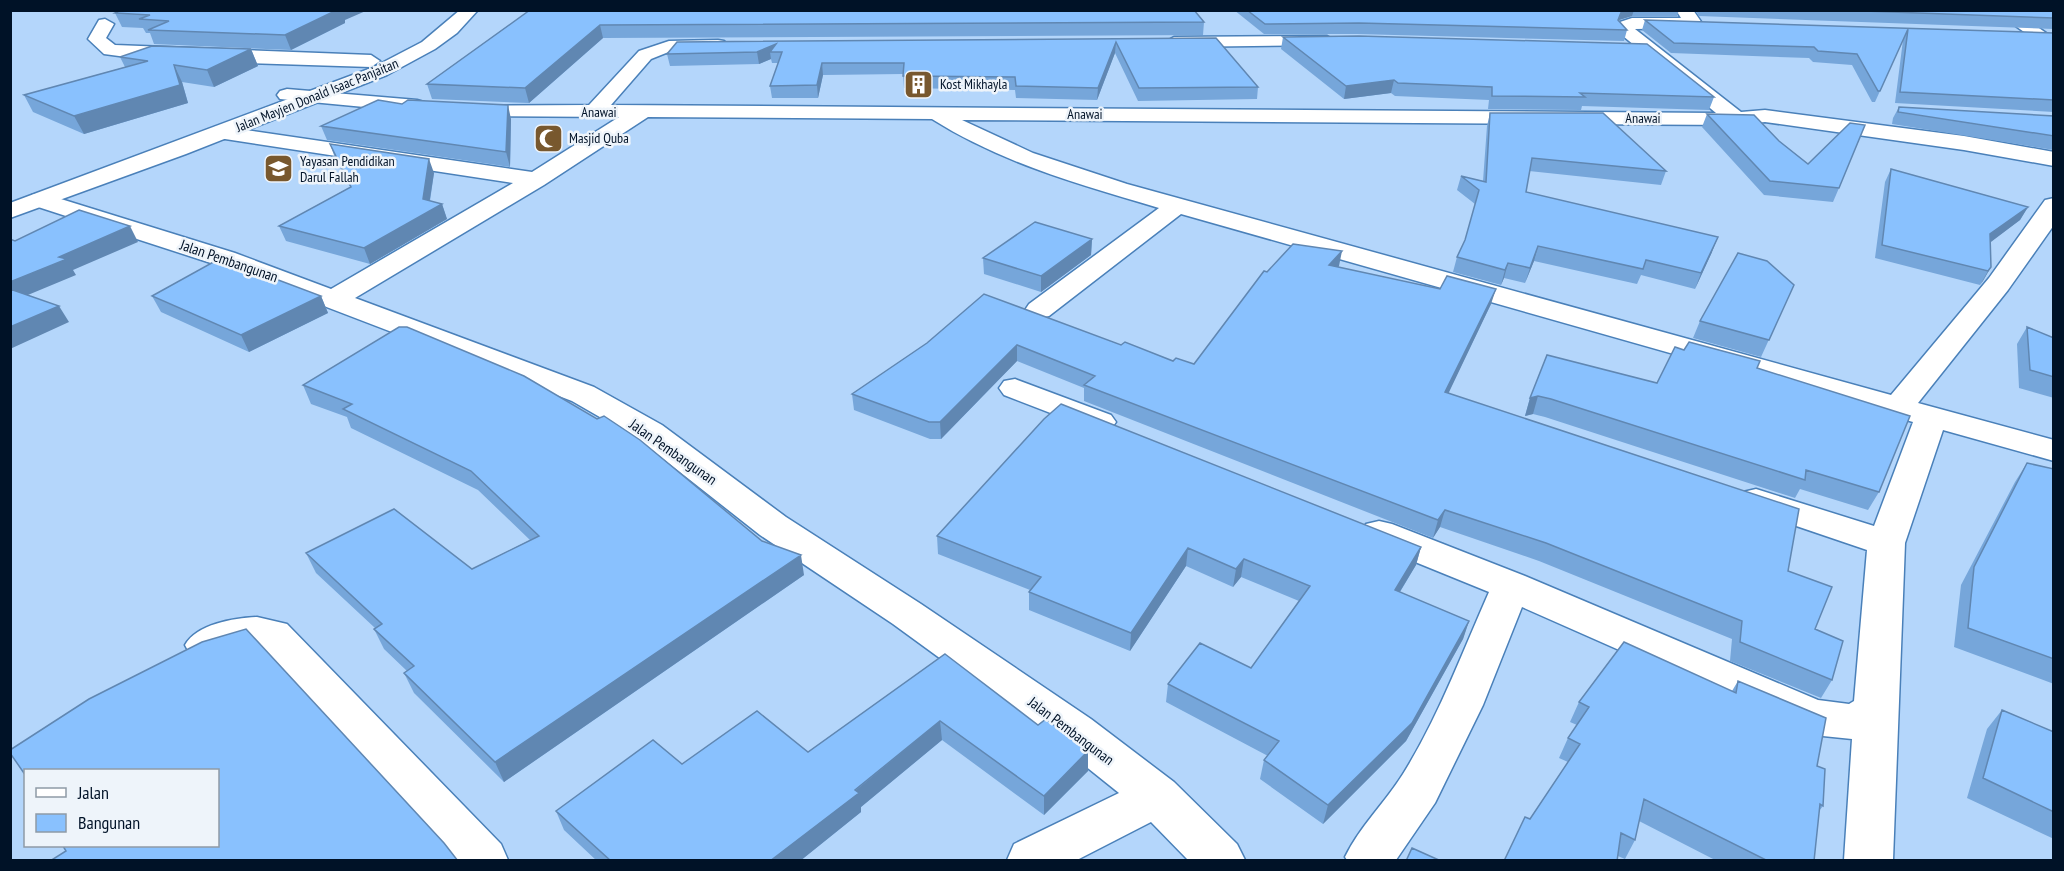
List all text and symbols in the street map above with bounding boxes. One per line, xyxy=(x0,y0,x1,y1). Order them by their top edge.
street label: Jalan Mayjen Donald Isaac Panjaitan xyxy=(232,54,401,136)
building icon: Kost Mikhayla xyxy=(903,68,935,100)
place label: Kost Mikhayla xyxy=(940,75,1007,93)
street label: Anawai xyxy=(581,103,617,121)
street label: Anawai xyxy=(1067,105,1103,123)
street label: Anawai xyxy=(1625,109,1661,127)
mosque icon: Masjid Quba xyxy=(532,122,564,154)
place label: Masjid Quba xyxy=(569,129,629,147)
place label: Yayasan Pendidikan Darul Fallah xyxy=(300,152,395,186)
school or university icon: Yayasan Pendidikan Darul Fallah xyxy=(263,153,295,185)
street label: Jalan Pembangunan xyxy=(177,235,281,286)
street label: Jalan Pembangunan xyxy=(625,414,721,489)
street label: Jalan Pembangunan xyxy=(1024,692,1118,769)
legend xyxy=(24,769,219,847)
text: Jalan xyxy=(77,781,109,804)
text: Bangunan xyxy=(78,811,140,834)

